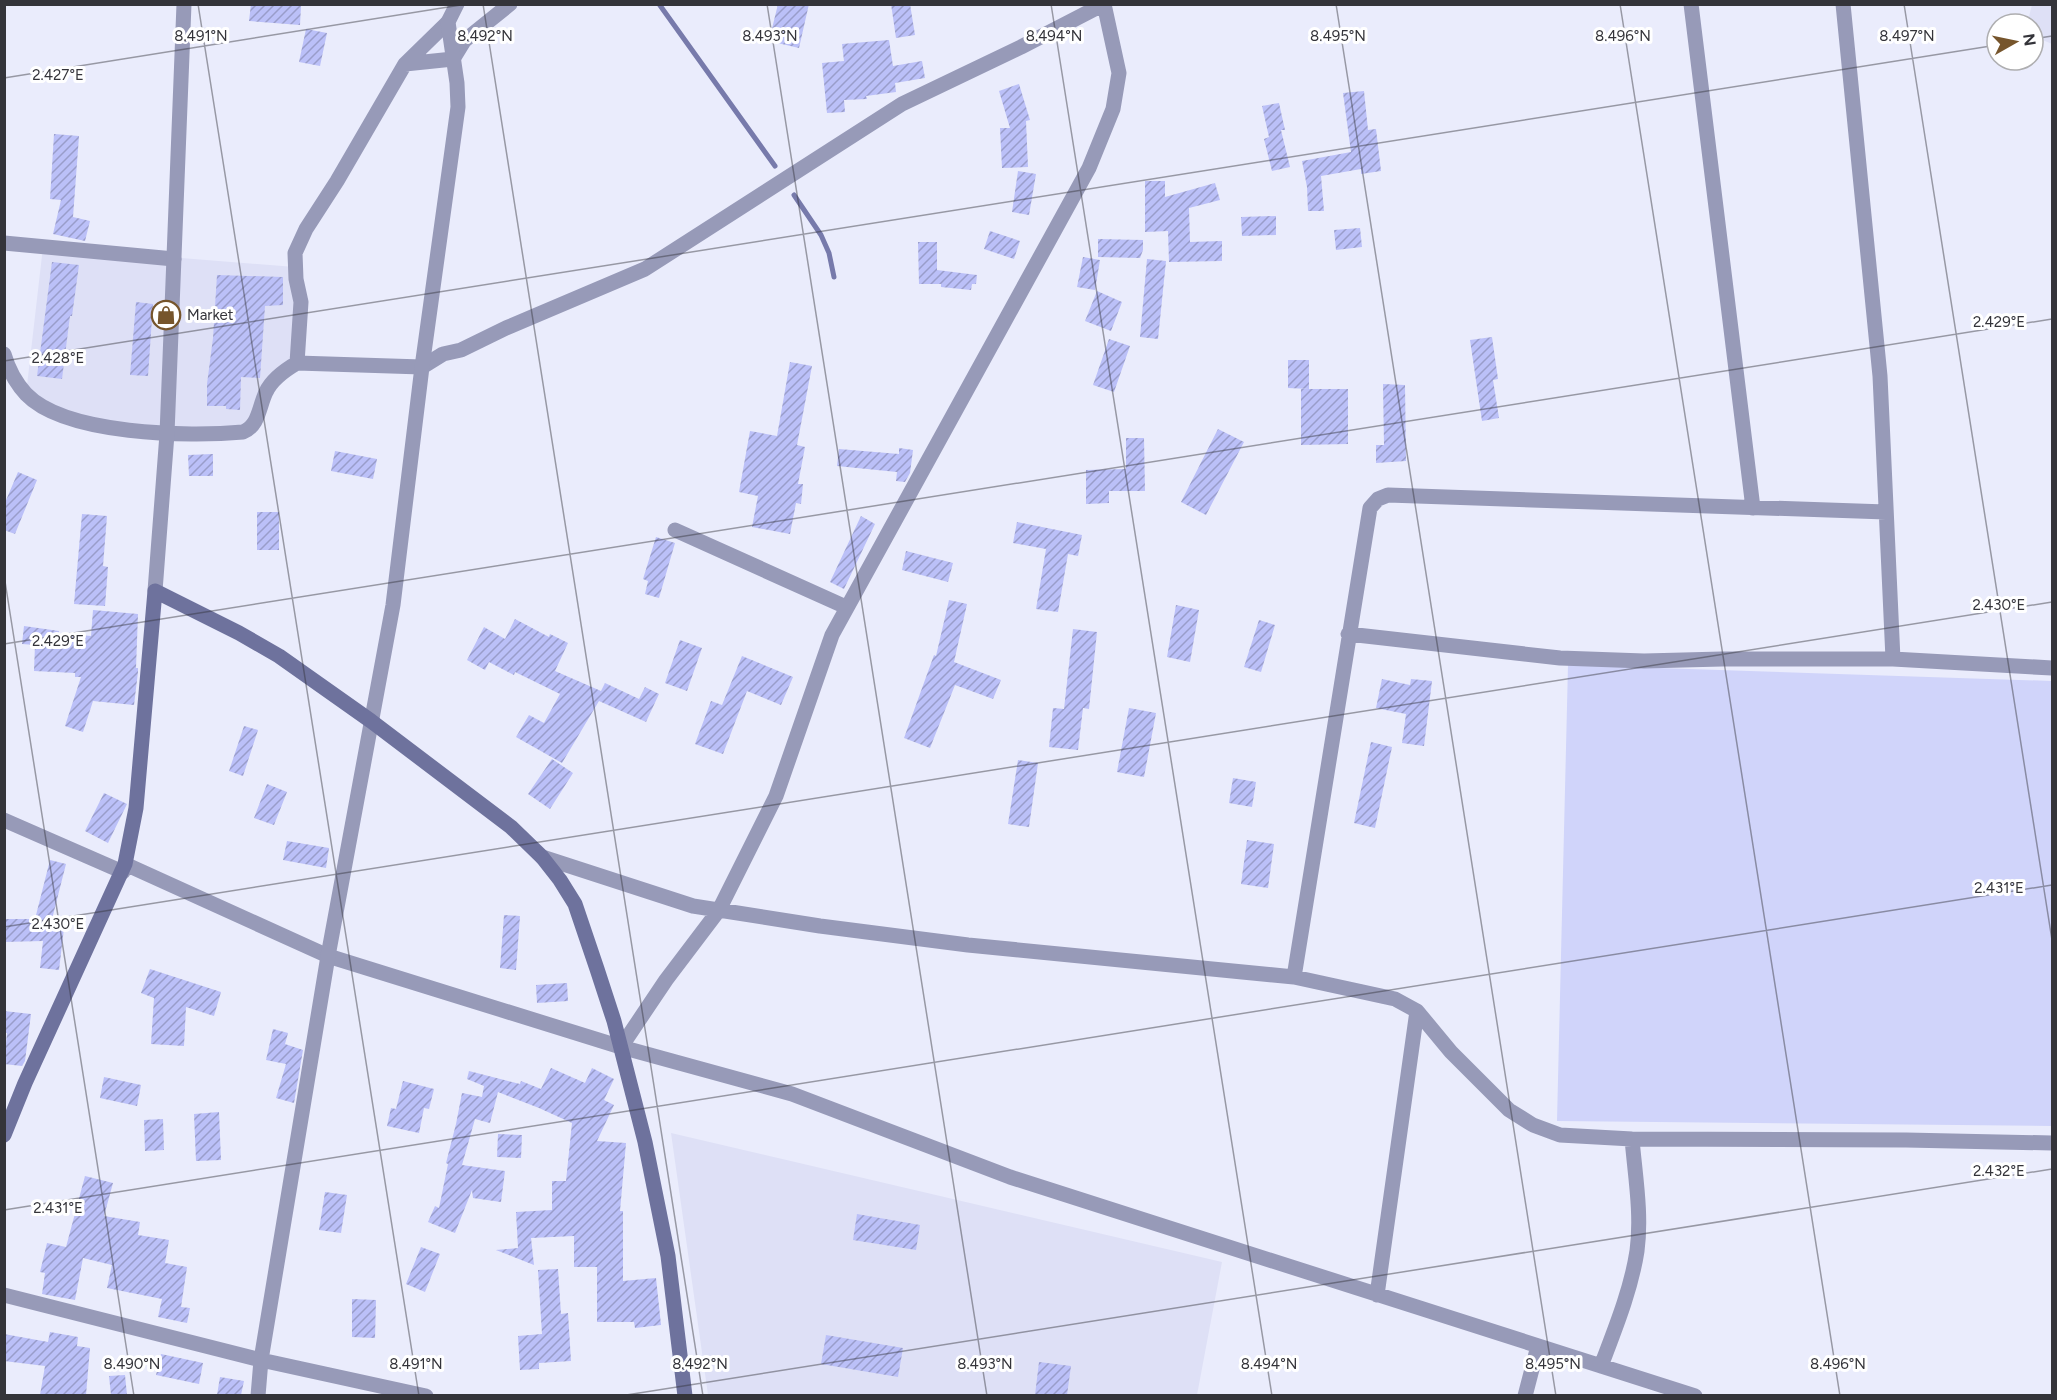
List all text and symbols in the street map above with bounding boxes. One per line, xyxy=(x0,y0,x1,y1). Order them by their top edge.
north arrow xyxy=(1985,12,2045,72)
text: 8.491°N xyxy=(174,27,228,45)
text: 8.492°N xyxy=(457,27,513,45)
text: 8.493°N xyxy=(742,27,798,45)
text: 8.494°N xyxy=(1026,27,1082,45)
text: 8.495°N xyxy=(1310,27,1366,45)
text: 8.496°N xyxy=(1595,27,1651,45)
text: 8.497°N xyxy=(1879,27,1935,45)
text: N xyxy=(2019,32,2040,47)
text: 2.427°E xyxy=(32,66,84,84)
shop icon: Market xyxy=(150,299,182,331)
place label: Market xyxy=(187,306,234,324)
text: 2.429°E xyxy=(1973,313,2025,331)
text: 2.428°E xyxy=(32,349,84,367)
text: 2.430°E xyxy=(1972,596,2026,614)
text: 2.429°E xyxy=(32,632,84,650)
text: 2.431°E xyxy=(1974,879,2024,897)
text: 2.430°E xyxy=(31,915,85,933)
text: 2.432°E xyxy=(1973,1162,2025,1180)
text: 2.431°E xyxy=(33,1199,83,1217)
text: 8.490°N xyxy=(104,1355,160,1373)
text: 8.491°N xyxy=(389,1355,443,1373)
text: 8.492°N xyxy=(672,1355,728,1373)
text: 8.493°N xyxy=(957,1355,1013,1373)
text: 8.494°N xyxy=(1241,1355,1297,1373)
text: 8.495°N xyxy=(1525,1355,1581,1373)
text: 8.496°N xyxy=(1810,1355,1866,1373)

